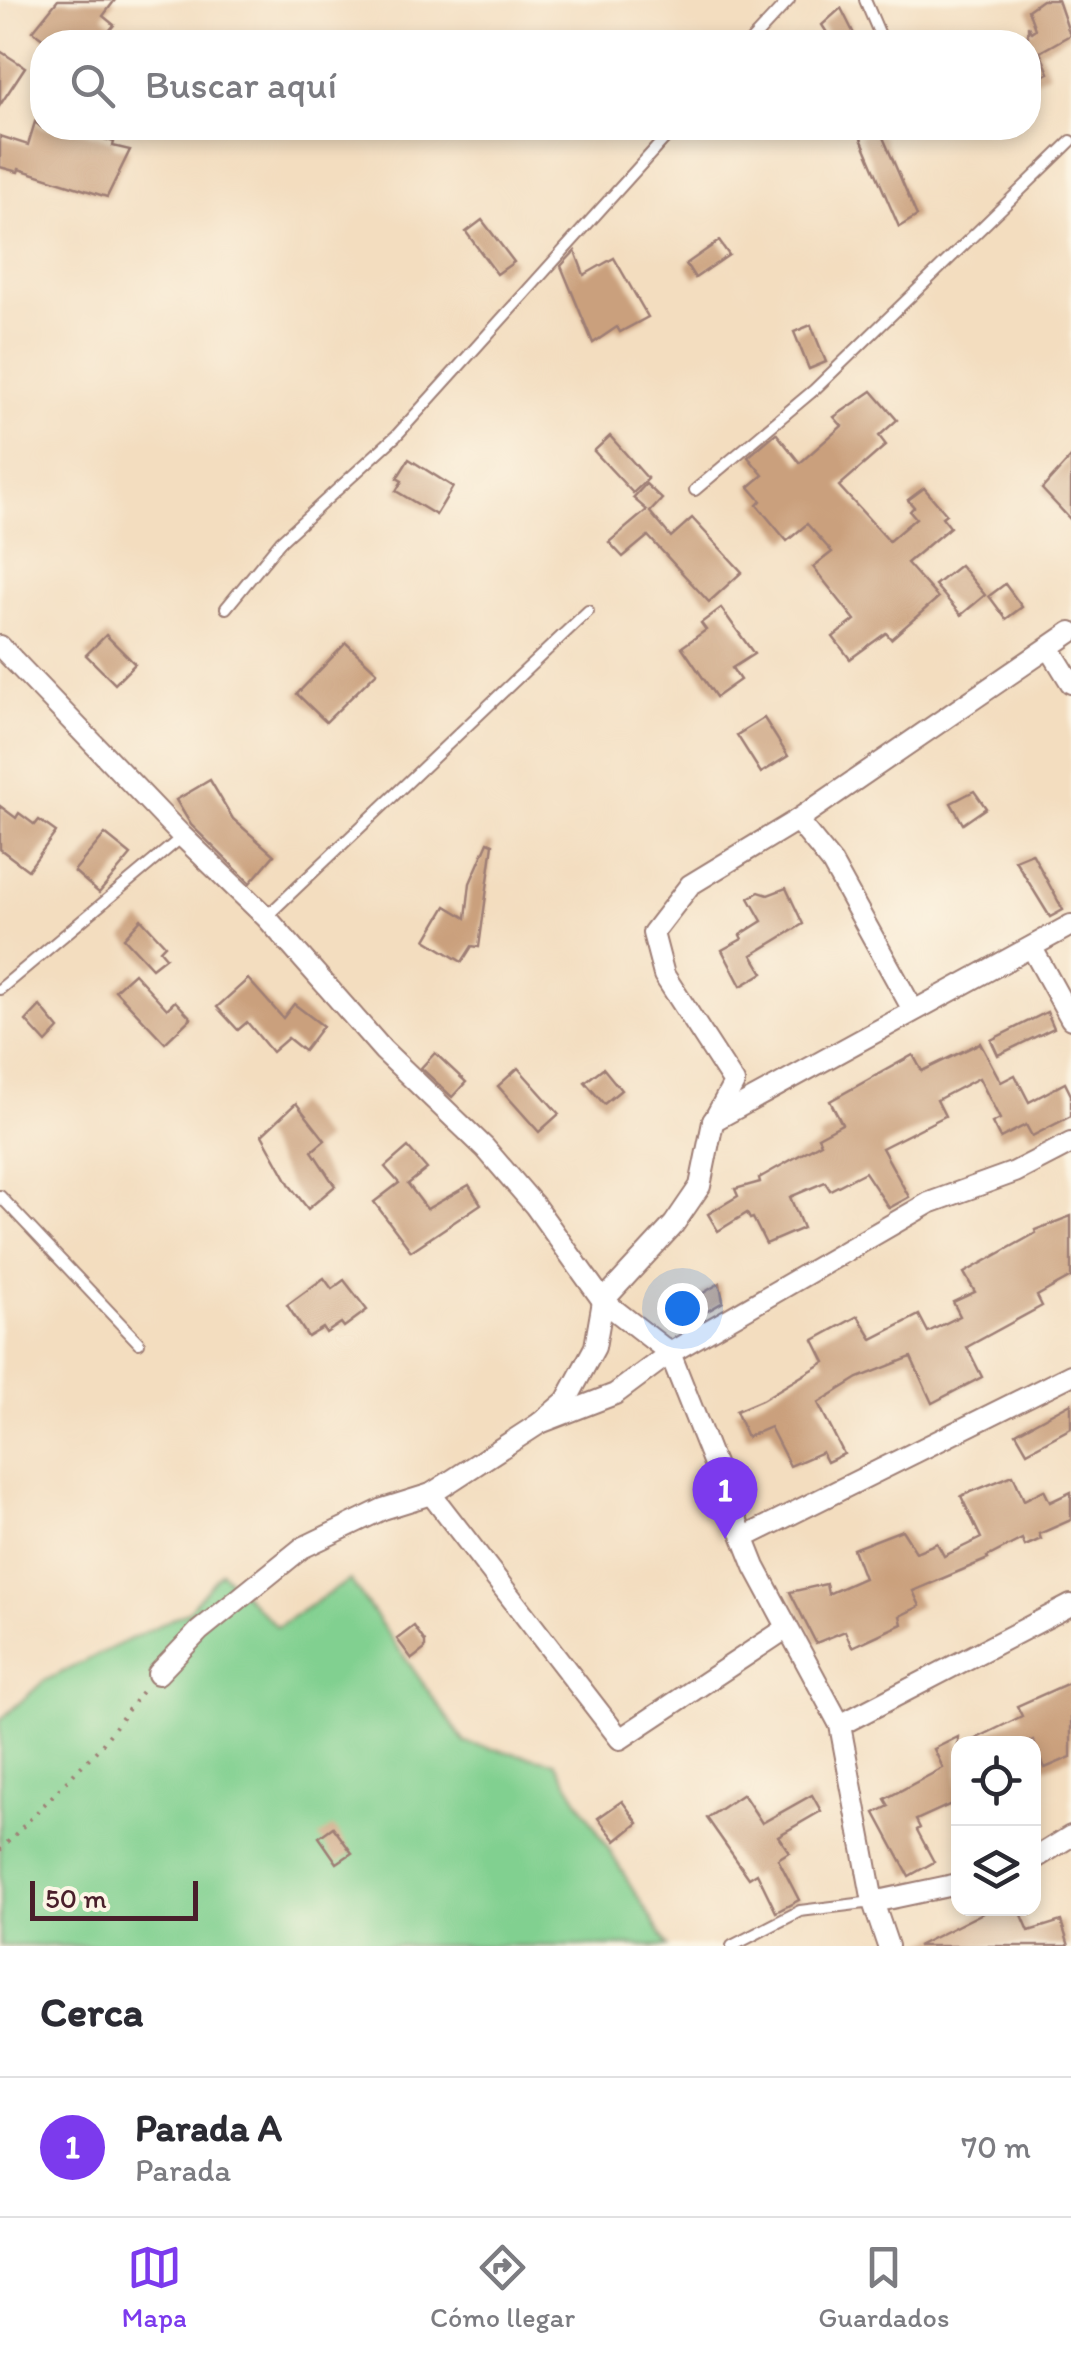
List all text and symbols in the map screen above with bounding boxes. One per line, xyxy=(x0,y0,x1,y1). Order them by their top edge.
search box xyxy=(30,30,1041,140)
icon: search xyxy=(65,58,120,113)
text: Buscar aquí xyxy=(145,62,337,108)
your location xyxy=(657,1283,708,1334)
pin: 1 xyxy=(692,1456,758,1539)
map controls xyxy=(951,1736,1041,1916)
button: locate xyxy=(951,1736,1041,1826)
button: layers xyxy=(951,1826,1041,1916)
scale bar xyxy=(30,1876,198,1920)
text: 50 m xyxy=(45,1881,107,1915)
text: Cerca xyxy=(40,1986,144,2037)
text: Parada A xyxy=(135,2105,282,2151)
text: 1 xyxy=(65,2128,80,2166)
text: 70 m xyxy=(961,2128,1031,2166)
text: Parada xyxy=(135,2151,231,2189)
tab: Mapa xyxy=(122,2240,187,2334)
tab: Cómo llegar xyxy=(430,2240,575,2334)
tab: Guardados xyxy=(818,2240,949,2334)

